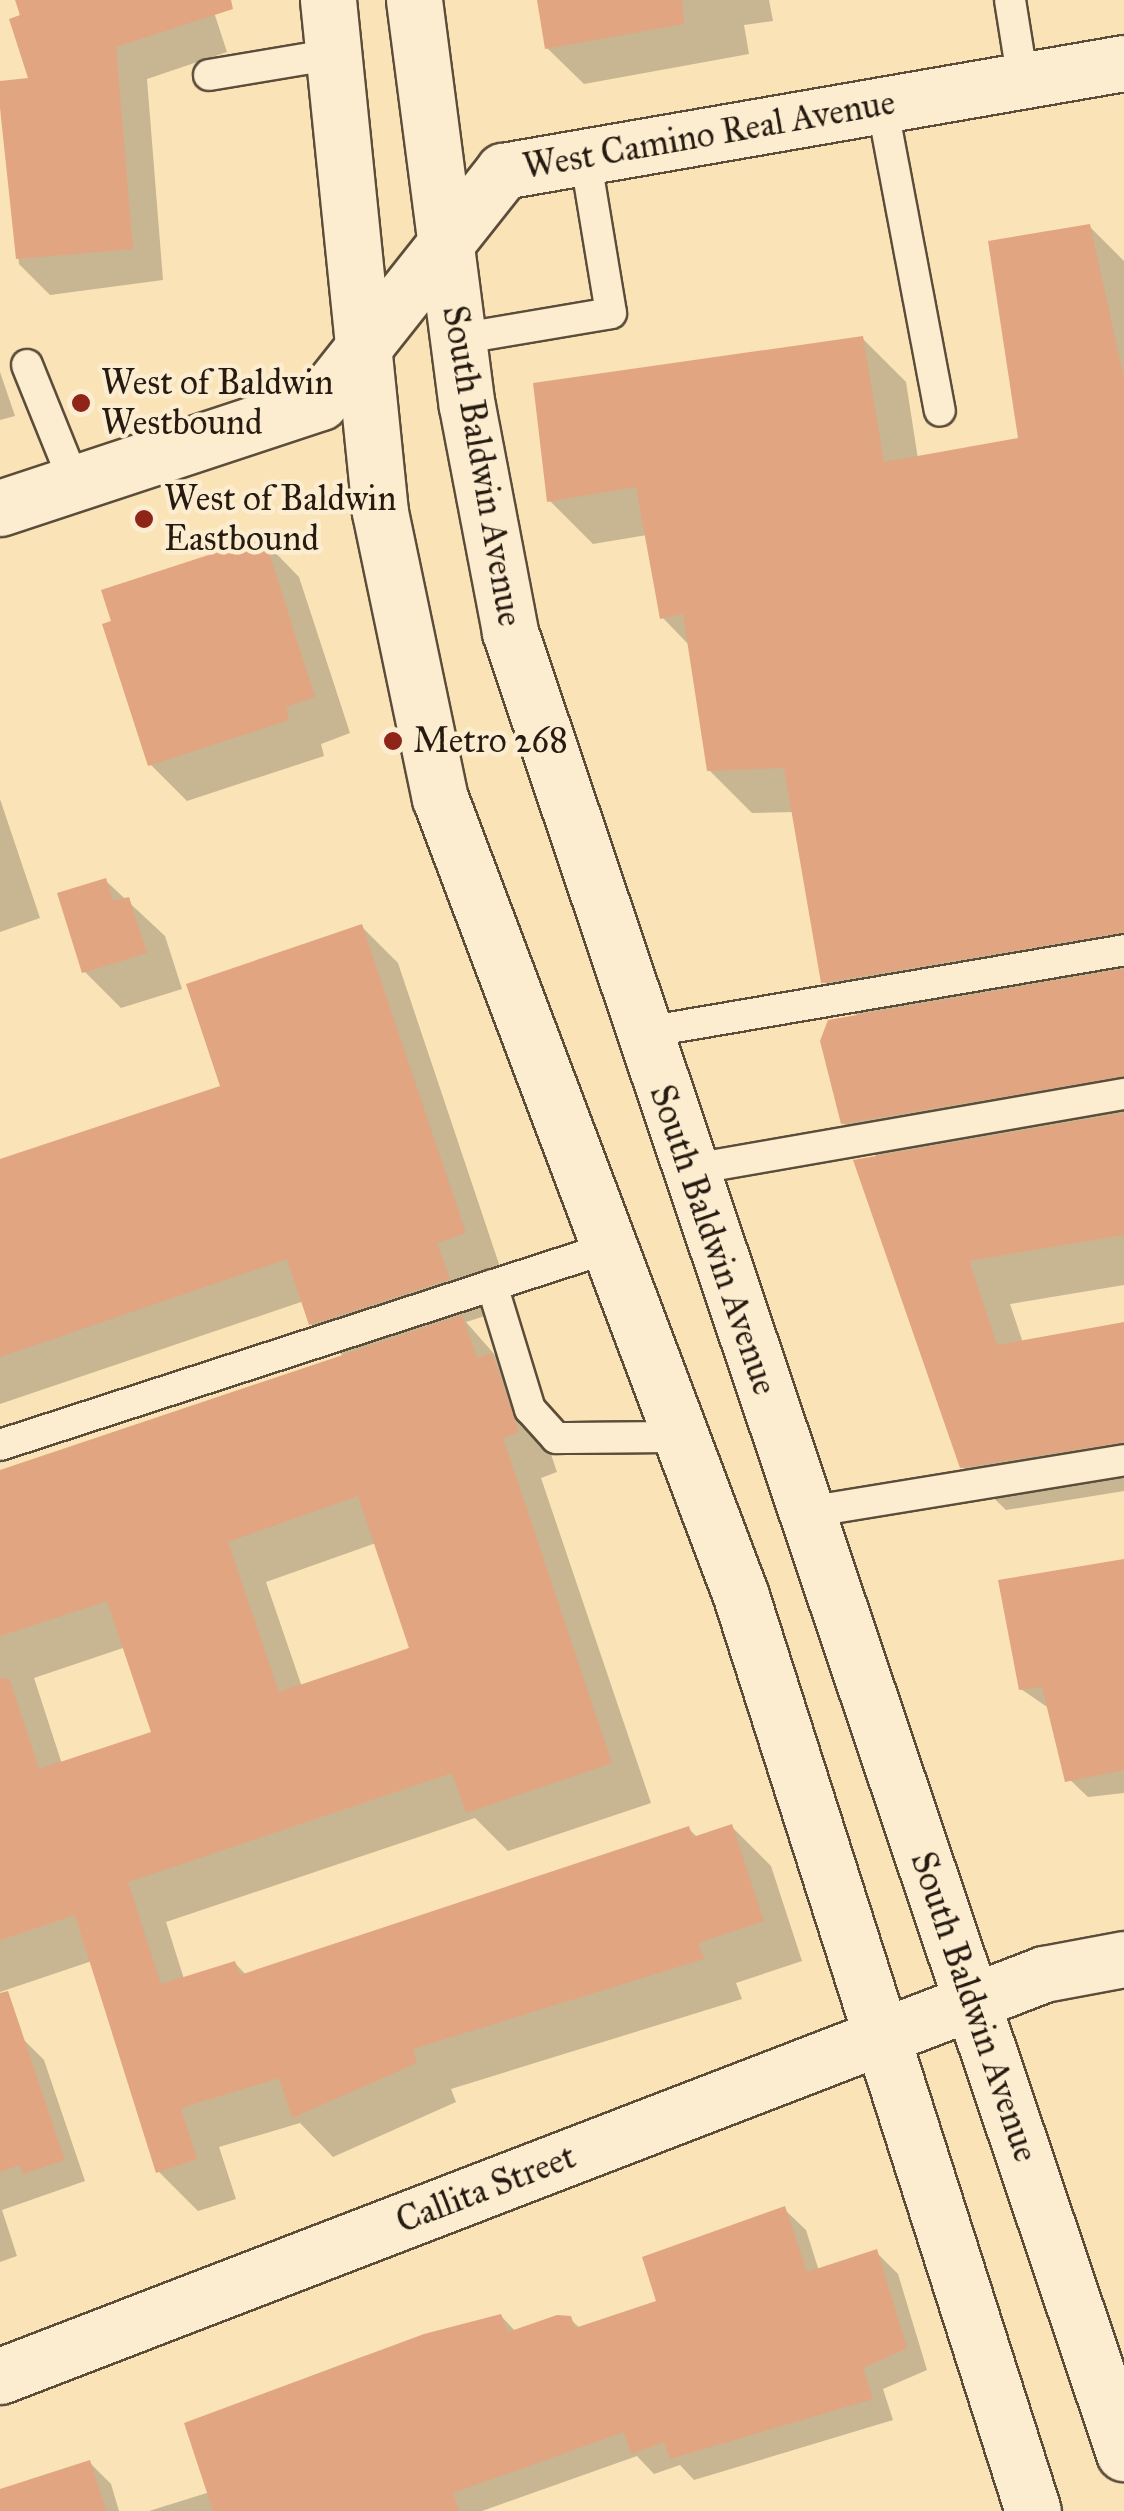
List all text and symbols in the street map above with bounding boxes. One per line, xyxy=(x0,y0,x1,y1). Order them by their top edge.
street label: West Camino Real Avenue xyxy=(520,82,898,188)
street label: South Baldwin Avenue xyxy=(433,302,531,630)
place label: West of Baldwin Westbound xyxy=(101,362,333,444)
marker: West of Baldwin Westbound xyxy=(70,392,92,414)
place label: West of Baldwin Eastbound xyxy=(164,478,396,560)
marker: West of Baldwin Eastbound xyxy=(133,508,155,530)
place label: Metro 268 xyxy=(413,720,568,762)
marker: Metro 268 xyxy=(382,730,404,752)
street label: South Baldwin Avenue xyxy=(640,1080,786,1400)
street label: South Baldwin Avenue xyxy=(901,1847,1047,2167)
street label: Callita Street xyxy=(390,2136,582,2242)

